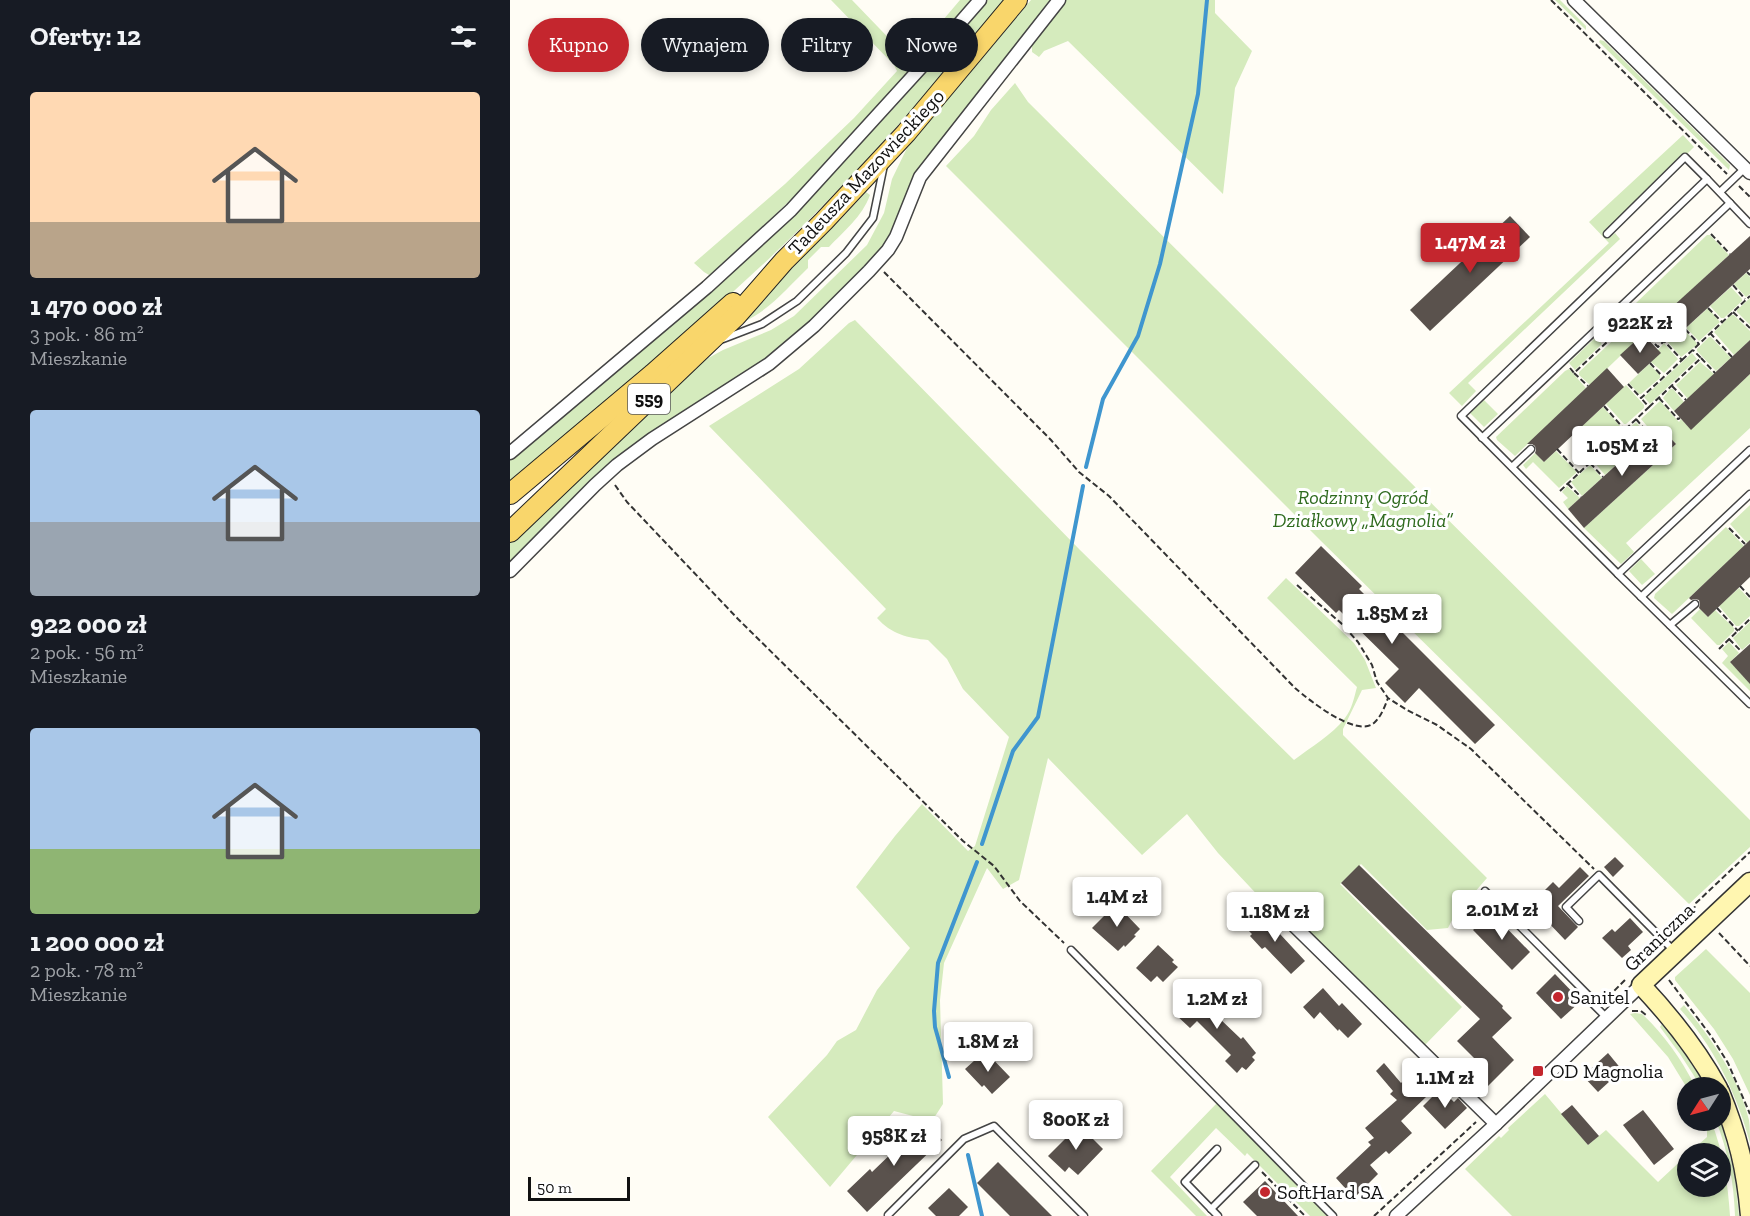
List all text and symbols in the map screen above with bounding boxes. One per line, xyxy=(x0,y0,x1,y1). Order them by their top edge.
chip: Kupno xyxy=(528,18,629,72)
chip: Wynajem xyxy=(641,18,769,72)
chip: Filtry xyxy=(781,18,873,72)
chip: Nowe xyxy=(885,18,978,72)
text: Oferty: 12 xyxy=(30,20,141,52)
icon: filters xyxy=(447,20,480,53)
street label: Tadeusza Mazowieckiego xyxy=(783,84,949,260)
icon: home xyxy=(201,131,309,239)
pin: 1.47M zł xyxy=(1408,223,1532,274)
text: 1.47M zł xyxy=(1435,230,1505,254)
text: 1 470 000 zł xyxy=(30,290,162,322)
pin: 922K zł xyxy=(1585,303,1695,354)
text: 922K zł xyxy=(1608,310,1672,334)
text: 3 pok. · 86 m² xyxy=(30,322,144,346)
text: Mieszkanie xyxy=(30,346,127,370)
road number: 559 xyxy=(628,384,670,414)
pin: 1.05M zł xyxy=(1560,426,1684,477)
text: 1.05M zł xyxy=(1586,433,1658,457)
icon: home xyxy=(201,449,309,557)
park label: Rodzinny Ogród Działkowy „Magnolia” xyxy=(1273,485,1454,532)
pin: 1.85M zł xyxy=(1330,594,1454,645)
text: 1.85M zł xyxy=(1357,601,1428,625)
text: 922 000 zł xyxy=(30,608,147,640)
text: 2 pok. · 56 m² xyxy=(30,640,144,664)
text: Mieszkanie xyxy=(30,664,127,688)
icon: home xyxy=(201,767,309,875)
pin: 1.4M zł xyxy=(1062,877,1172,928)
text: 1.4M zł xyxy=(1086,884,1148,908)
pin: 2.01M zł xyxy=(1440,890,1564,941)
pin: 1.18M zł xyxy=(1213,892,1337,943)
text: 2.01M zł xyxy=(1466,897,1538,921)
street label: Graniczna xyxy=(1619,897,1699,976)
text: 1.18M zł xyxy=(1241,899,1309,923)
text: 1 200 000 zł xyxy=(30,926,164,958)
text: 2 pok. · 78 m² xyxy=(30,958,143,982)
pin: 1.2M zł xyxy=(1162,979,1272,1030)
text: Mieszkanie xyxy=(30,982,127,1006)
place label: Sanitel xyxy=(1570,985,1630,1009)
text: 1.2M zł xyxy=(1187,986,1247,1010)
marker: Sanitel xyxy=(1551,990,1565,1004)
pin: 1.8M zł xyxy=(933,1022,1043,1073)
text: 1.8M zł xyxy=(958,1029,1018,1053)
pin: 1.1M zł xyxy=(1390,1058,1500,1109)
place label: OD Magnolia xyxy=(1550,1059,1664,1083)
marker: OD Magnolia xyxy=(1531,1064,1545,1078)
text: 1.1M zł xyxy=(1416,1065,1474,1089)
north arrow xyxy=(1677,1077,1731,1131)
map controls xyxy=(1677,1077,1731,1197)
pin: 800K zł xyxy=(1021,1100,1131,1151)
text: 800K zł xyxy=(1043,1107,1109,1131)
pin: 958K zł xyxy=(839,1116,949,1167)
text: 958K zł xyxy=(862,1123,926,1147)
button: layers xyxy=(1677,1143,1731,1197)
scale bar xyxy=(528,1174,630,1202)
text: 50 m xyxy=(537,1178,572,1197)
place label: SoftHard SA xyxy=(1277,1180,1384,1204)
marker: SoftHard SA xyxy=(1258,1185,1272,1199)

